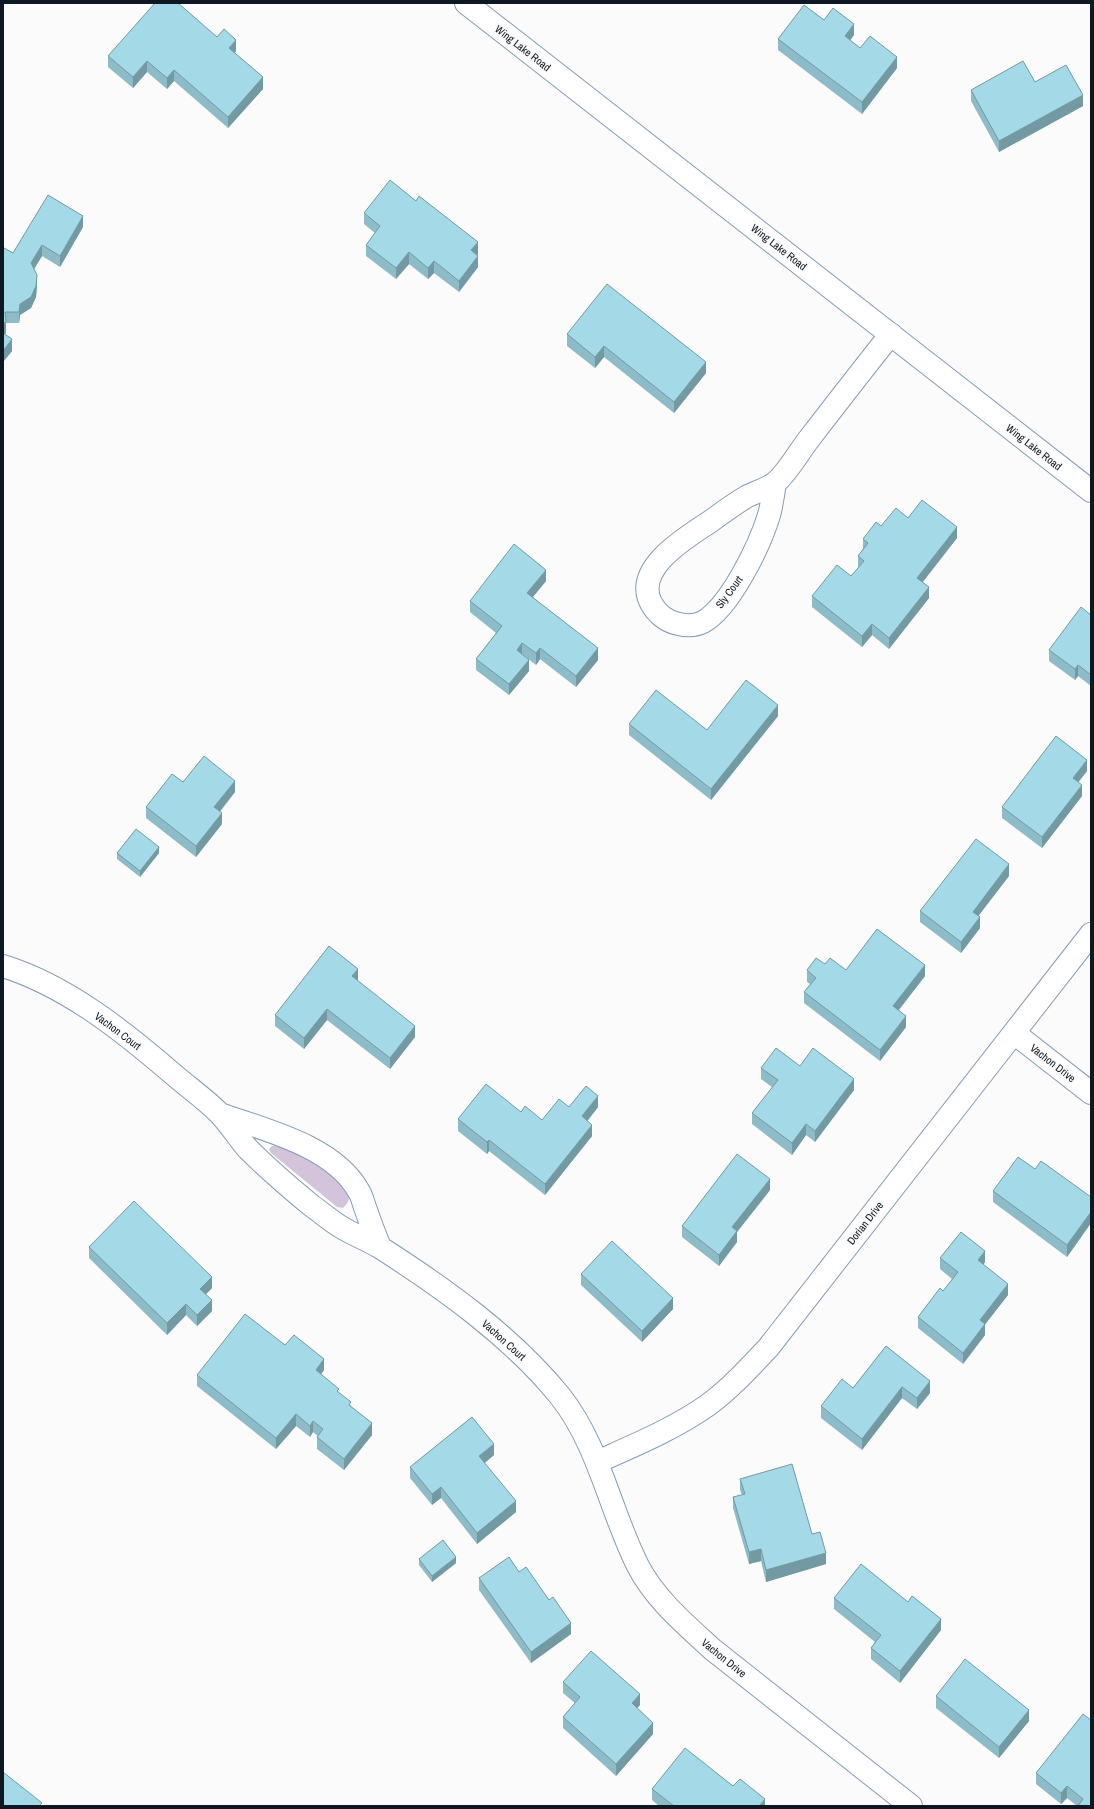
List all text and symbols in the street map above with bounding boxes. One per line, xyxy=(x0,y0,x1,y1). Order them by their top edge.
street label: Wing Lake Road xyxy=(492,22,554,74)
street label: Wing Lake Road xyxy=(748,221,810,273)
street label: Wing Lake Road xyxy=(1003,421,1065,473)
street label: Sly Court xyxy=(712,572,746,611)
street label: Vachon Court xyxy=(92,1009,144,1053)
street label: Vachon Drive xyxy=(1027,1041,1079,1085)
street label: Dorian Drive xyxy=(844,1199,886,1247)
street label: Vachon Court xyxy=(479,1317,529,1364)
street label: Vachon Drive xyxy=(699,1636,749,1680)

